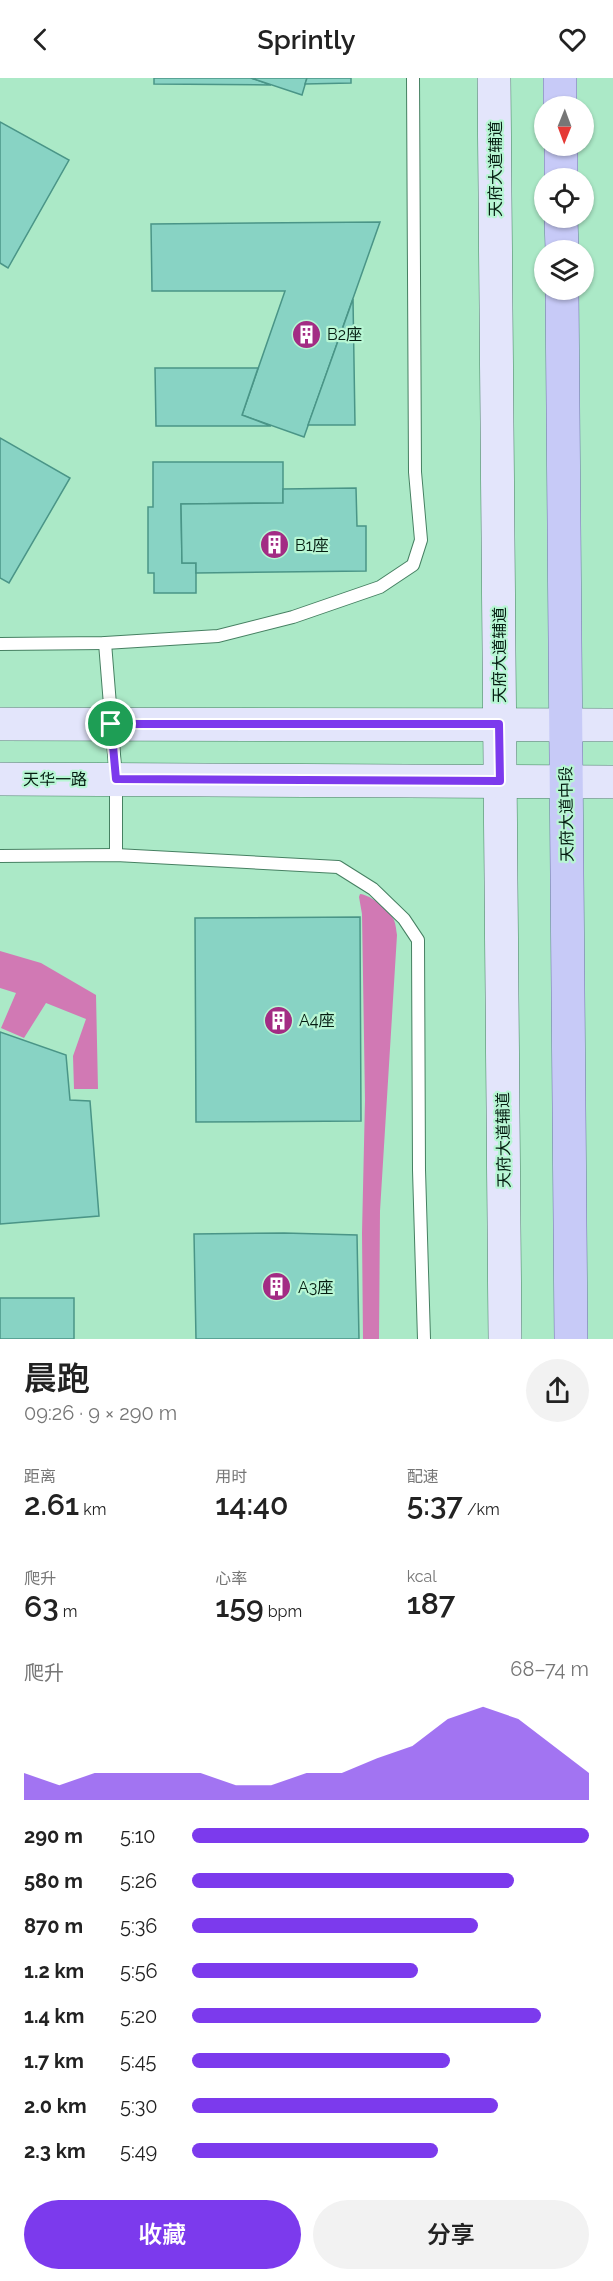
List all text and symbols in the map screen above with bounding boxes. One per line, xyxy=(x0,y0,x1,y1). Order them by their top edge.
icon: back xyxy=(24,23,57,56)
icon: heart xyxy=(556,23,589,56)
text: Sprintly xyxy=(257,24,356,55)
north arrow xyxy=(534,96,594,156)
map controls xyxy=(534,96,594,300)
street label: 天府大道辅道 xyxy=(486,121,505,217)
button: locate xyxy=(534,168,594,228)
button: layers xyxy=(534,240,594,300)
building icon: B2座 xyxy=(290,318,322,350)
place label: B2座 xyxy=(327,325,362,344)
building icon: B1座 xyxy=(258,529,290,561)
place label: B1座 xyxy=(295,536,329,555)
street label: 天府大道辅道 xyxy=(490,607,509,703)
pin xyxy=(85,698,136,749)
icon: arrive xyxy=(94,707,127,740)
street label: 天府大道中段 xyxy=(556,766,577,862)
street label: 天华一路 xyxy=(23,770,87,789)
building icon: A4座 xyxy=(262,1004,294,1036)
place label: A4座 xyxy=(299,1011,335,1030)
street label: 天府大道辅道 xyxy=(493,1092,514,1188)
building icon: A3座 xyxy=(261,1271,293,1303)
place label: A3座 xyxy=(298,1278,333,1297)
text: 晨跑 xyxy=(24,1359,90,1398)
button: share xyxy=(526,1359,589,1422)
text: 09:26 · 9 × 290 m xyxy=(24,1401,177,1425)
text: 距离 xyxy=(24,1467,56,1486)
text: 用时 xyxy=(215,1467,247,1486)
text: 配速 xyxy=(407,1467,439,1486)
text: 2.61 xyxy=(24,1487,79,1522)
text: 14:40 xyxy=(215,1487,288,1522)
text: 5:37 xyxy=(407,1487,463,1522)
text: km xyxy=(79,1500,106,1519)
text: /km xyxy=(463,1500,500,1519)
text: kcal xyxy=(407,1567,437,1586)
text: 爬升 xyxy=(24,1569,56,1588)
text: 心率 xyxy=(215,1569,247,1588)
text: 187 xyxy=(407,1586,455,1621)
text: 63 xyxy=(24,1589,59,1624)
text: 159 xyxy=(215,1589,264,1624)
text: m xyxy=(59,1602,77,1621)
text: bpm xyxy=(264,1602,302,1621)
text: 68–74 m xyxy=(510,1657,589,1681)
text: 爬升 xyxy=(24,1661,64,1685)
text: 290 m xyxy=(24,1824,83,1848)
text: 5:10 xyxy=(120,1824,155,1848)
text: 580 m xyxy=(24,1869,83,1893)
text: 5:26 xyxy=(120,1869,157,1893)
text: 870 m xyxy=(24,1914,83,1938)
text: 5:36 xyxy=(120,1914,157,1938)
text: 1.2 km xyxy=(24,1959,84,1983)
text: 5:56 xyxy=(120,1959,158,1983)
text: 1.4 km xyxy=(24,2004,84,2028)
text: 5:20 xyxy=(120,2004,157,2028)
text: 1.7 km xyxy=(24,2049,84,2073)
text: 5:45 xyxy=(120,2049,156,2073)
text: 2.0 km xyxy=(24,2094,87,2118)
text: 5:30 xyxy=(120,2094,158,2118)
text: 2.3 km xyxy=(24,2139,86,2163)
text: 5:49 xyxy=(120,2139,157,2163)
button: 收藏 xyxy=(24,2200,301,2269)
button: 分享 xyxy=(313,2200,589,2269)

